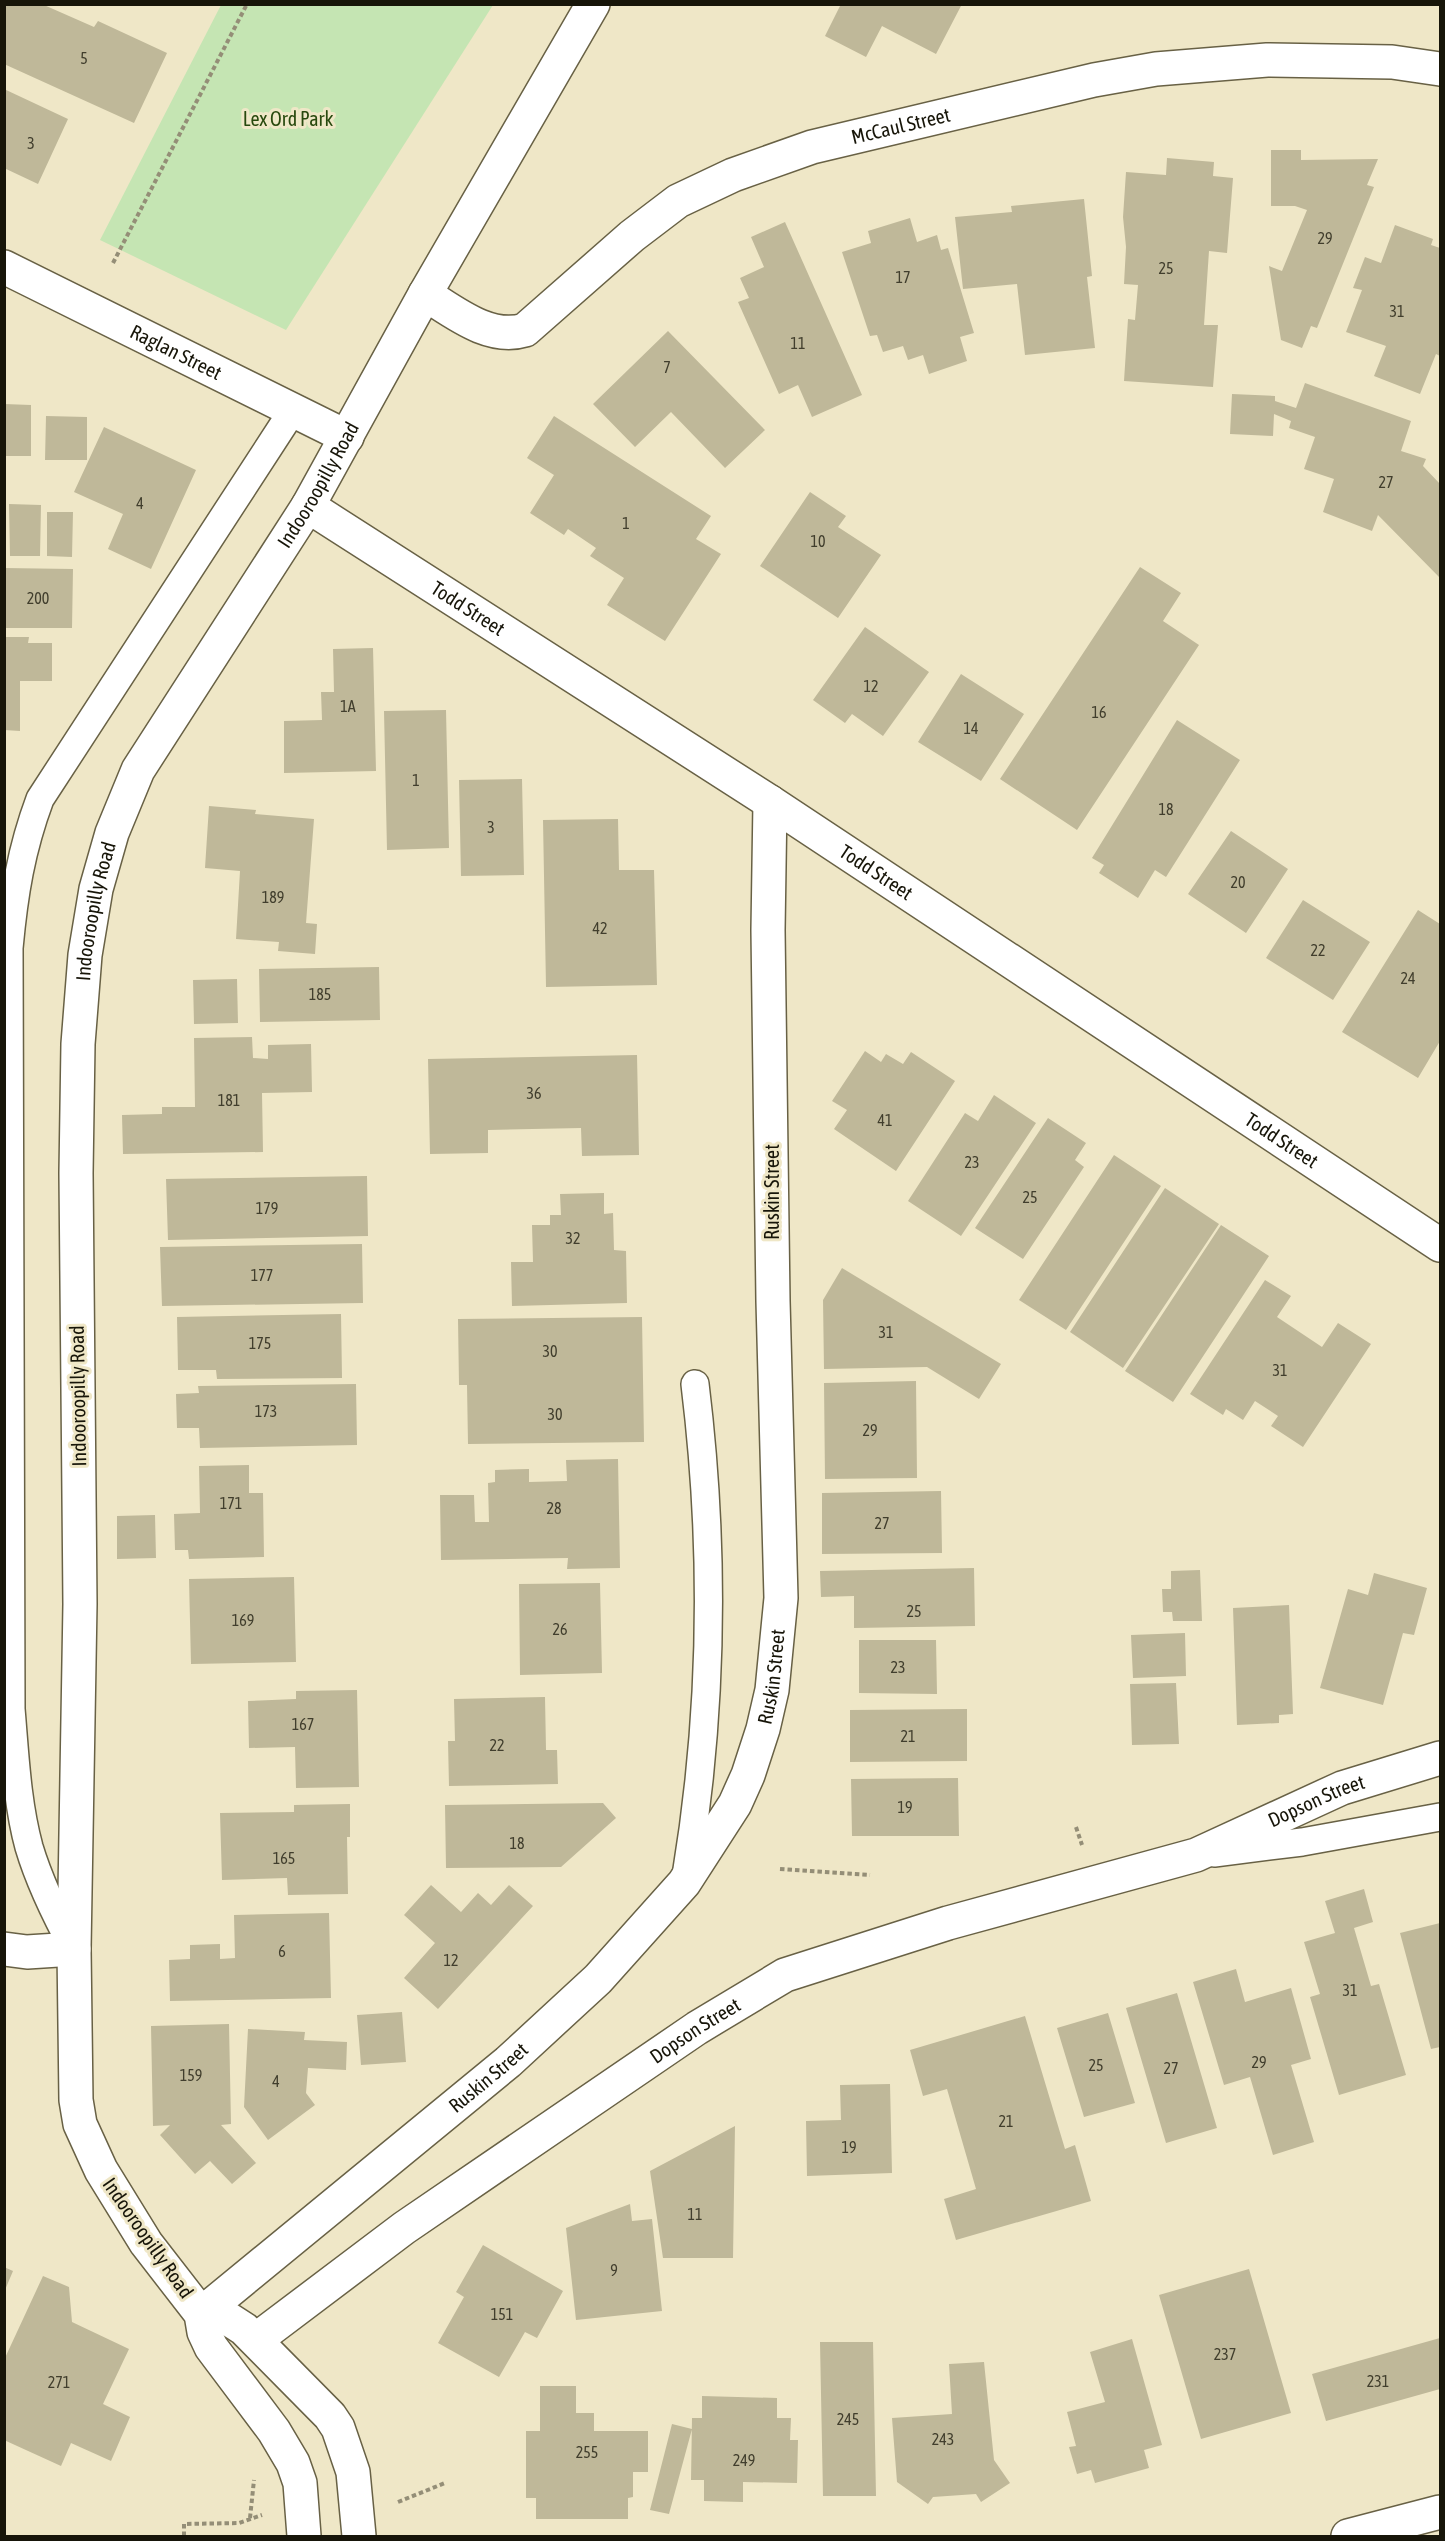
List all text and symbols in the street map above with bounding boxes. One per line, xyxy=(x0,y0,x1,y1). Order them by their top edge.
house number: 5 xyxy=(80,49,88,67)
street label: McCaul Street xyxy=(849,103,953,148)
park label: Lex Ord Park xyxy=(243,107,334,130)
house number: 3 xyxy=(27,134,35,152)
house number: 29 xyxy=(1317,229,1333,247)
house number: 25 xyxy=(1158,259,1174,277)
house number: 17 xyxy=(895,268,911,286)
house number: 31 xyxy=(1389,302,1405,320)
street label: Raglan Street xyxy=(127,320,226,384)
house number: 11 xyxy=(790,334,806,352)
house number: 7 xyxy=(663,358,671,376)
street label: Indooroopilly Road xyxy=(272,418,363,552)
house number: 27 xyxy=(1378,473,1394,491)
house number: 4 xyxy=(136,494,144,512)
house number: 1 xyxy=(622,514,630,532)
house number: 10 xyxy=(810,532,826,550)
street label: Todd Street xyxy=(427,576,509,640)
house number: 200 xyxy=(27,589,49,607)
house number: 12 xyxy=(863,677,879,695)
house number: 1A xyxy=(340,697,356,715)
house number: 16 xyxy=(1091,703,1107,721)
house number: 14 xyxy=(963,719,979,737)
house number: 1 xyxy=(412,771,420,789)
house number: 18 xyxy=(1158,800,1174,818)
house number: 3 xyxy=(487,818,495,836)
street label: Indooroopilly Road xyxy=(71,839,120,982)
street label: Todd Street xyxy=(836,839,917,904)
house number: 20 xyxy=(1230,873,1246,891)
house number: 189 xyxy=(262,888,284,906)
house number: 42 xyxy=(592,919,608,937)
house number: 22 xyxy=(1310,941,1326,959)
house number: 24 xyxy=(1400,969,1416,987)
house number: 185 xyxy=(309,985,331,1003)
house number: 36 xyxy=(526,1084,542,1102)
house number: 181 xyxy=(218,1091,240,1109)
street label: Todd Street xyxy=(1241,1107,1323,1172)
house number: 41 xyxy=(877,1111,893,1129)
street label: Ruskin Street xyxy=(760,1144,783,1240)
house number: 23 xyxy=(964,1153,980,1171)
house number: 25 xyxy=(1022,1188,1038,1206)
house number: 179 xyxy=(256,1199,278,1217)
house number: 32 xyxy=(565,1229,581,1247)
house number: 177 xyxy=(251,1266,273,1284)
house number: 31 xyxy=(878,1323,894,1341)
street label: Indooroopilly Road xyxy=(65,1325,90,1467)
house number: 175 xyxy=(249,1334,271,1352)
house number: 30 xyxy=(542,1342,558,1360)
house number: 31 xyxy=(1272,1361,1288,1379)
house number: 173 xyxy=(255,1402,277,1420)
house number: 30 xyxy=(547,1405,563,1423)
house number: 29 xyxy=(862,1421,878,1439)
house number: 171 xyxy=(220,1494,242,1512)
house number: 28 xyxy=(546,1499,562,1517)
house number: 27 xyxy=(874,1514,890,1532)
house number: 25 xyxy=(906,1602,922,1620)
house number: 169 xyxy=(232,1611,254,1629)
house number: 26 xyxy=(552,1620,568,1638)
street label: Ruskin Street xyxy=(753,1628,789,1726)
house number: 23 xyxy=(890,1658,906,1676)
house number: 167 xyxy=(292,1715,314,1733)
house number: 21 xyxy=(900,1727,916,1745)
house number: 22 xyxy=(489,1736,505,1754)
street label: Dopson Street xyxy=(1264,1770,1367,1831)
house number: 19 xyxy=(897,1798,913,1816)
house number: 18 xyxy=(509,1834,525,1852)
house number: 165 xyxy=(273,1849,295,1867)
house number: 6 xyxy=(278,1942,286,1960)
house number: 12 xyxy=(443,1951,459,1969)
house number: 31 xyxy=(1342,1981,1358,1999)
street label: Dopson Street xyxy=(645,1993,744,2068)
street label: Ruskin Street xyxy=(444,2038,532,2117)
house number: 29 xyxy=(1251,2053,1267,2071)
house number: 25 xyxy=(1088,2056,1104,2074)
house number: 27 xyxy=(1163,2059,1179,2077)
house number: 159 xyxy=(180,2066,202,2084)
house number: 4 xyxy=(272,2072,280,2090)
house number: 21 xyxy=(998,2112,1014,2130)
house number: 19 xyxy=(841,2138,857,2156)
street label: Indooroopilly Road xyxy=(98,2173,198,2302)
house number: 11 xyxy=(687,2205,703,2223)
house number: 9 xyxy=(610,2261,618,2279)
house number: 151 xyxy=(491,2305,513,2323)
house number: 237 xyxy=(1214,2345,1236,2363)
house number: 231 xyxy=(1367,2372,1389,2390)
house number: 271 xyxy=(48,2373,70,2391)
house number: 245 xyxy=(837,2410,859,2428)
house number: 243 xyxy=(932,2430,954,2448)
house number: 255 xyxy=(576,2443,598,2461)
house number: 249 xyxy=(733,2451,755,2469)

